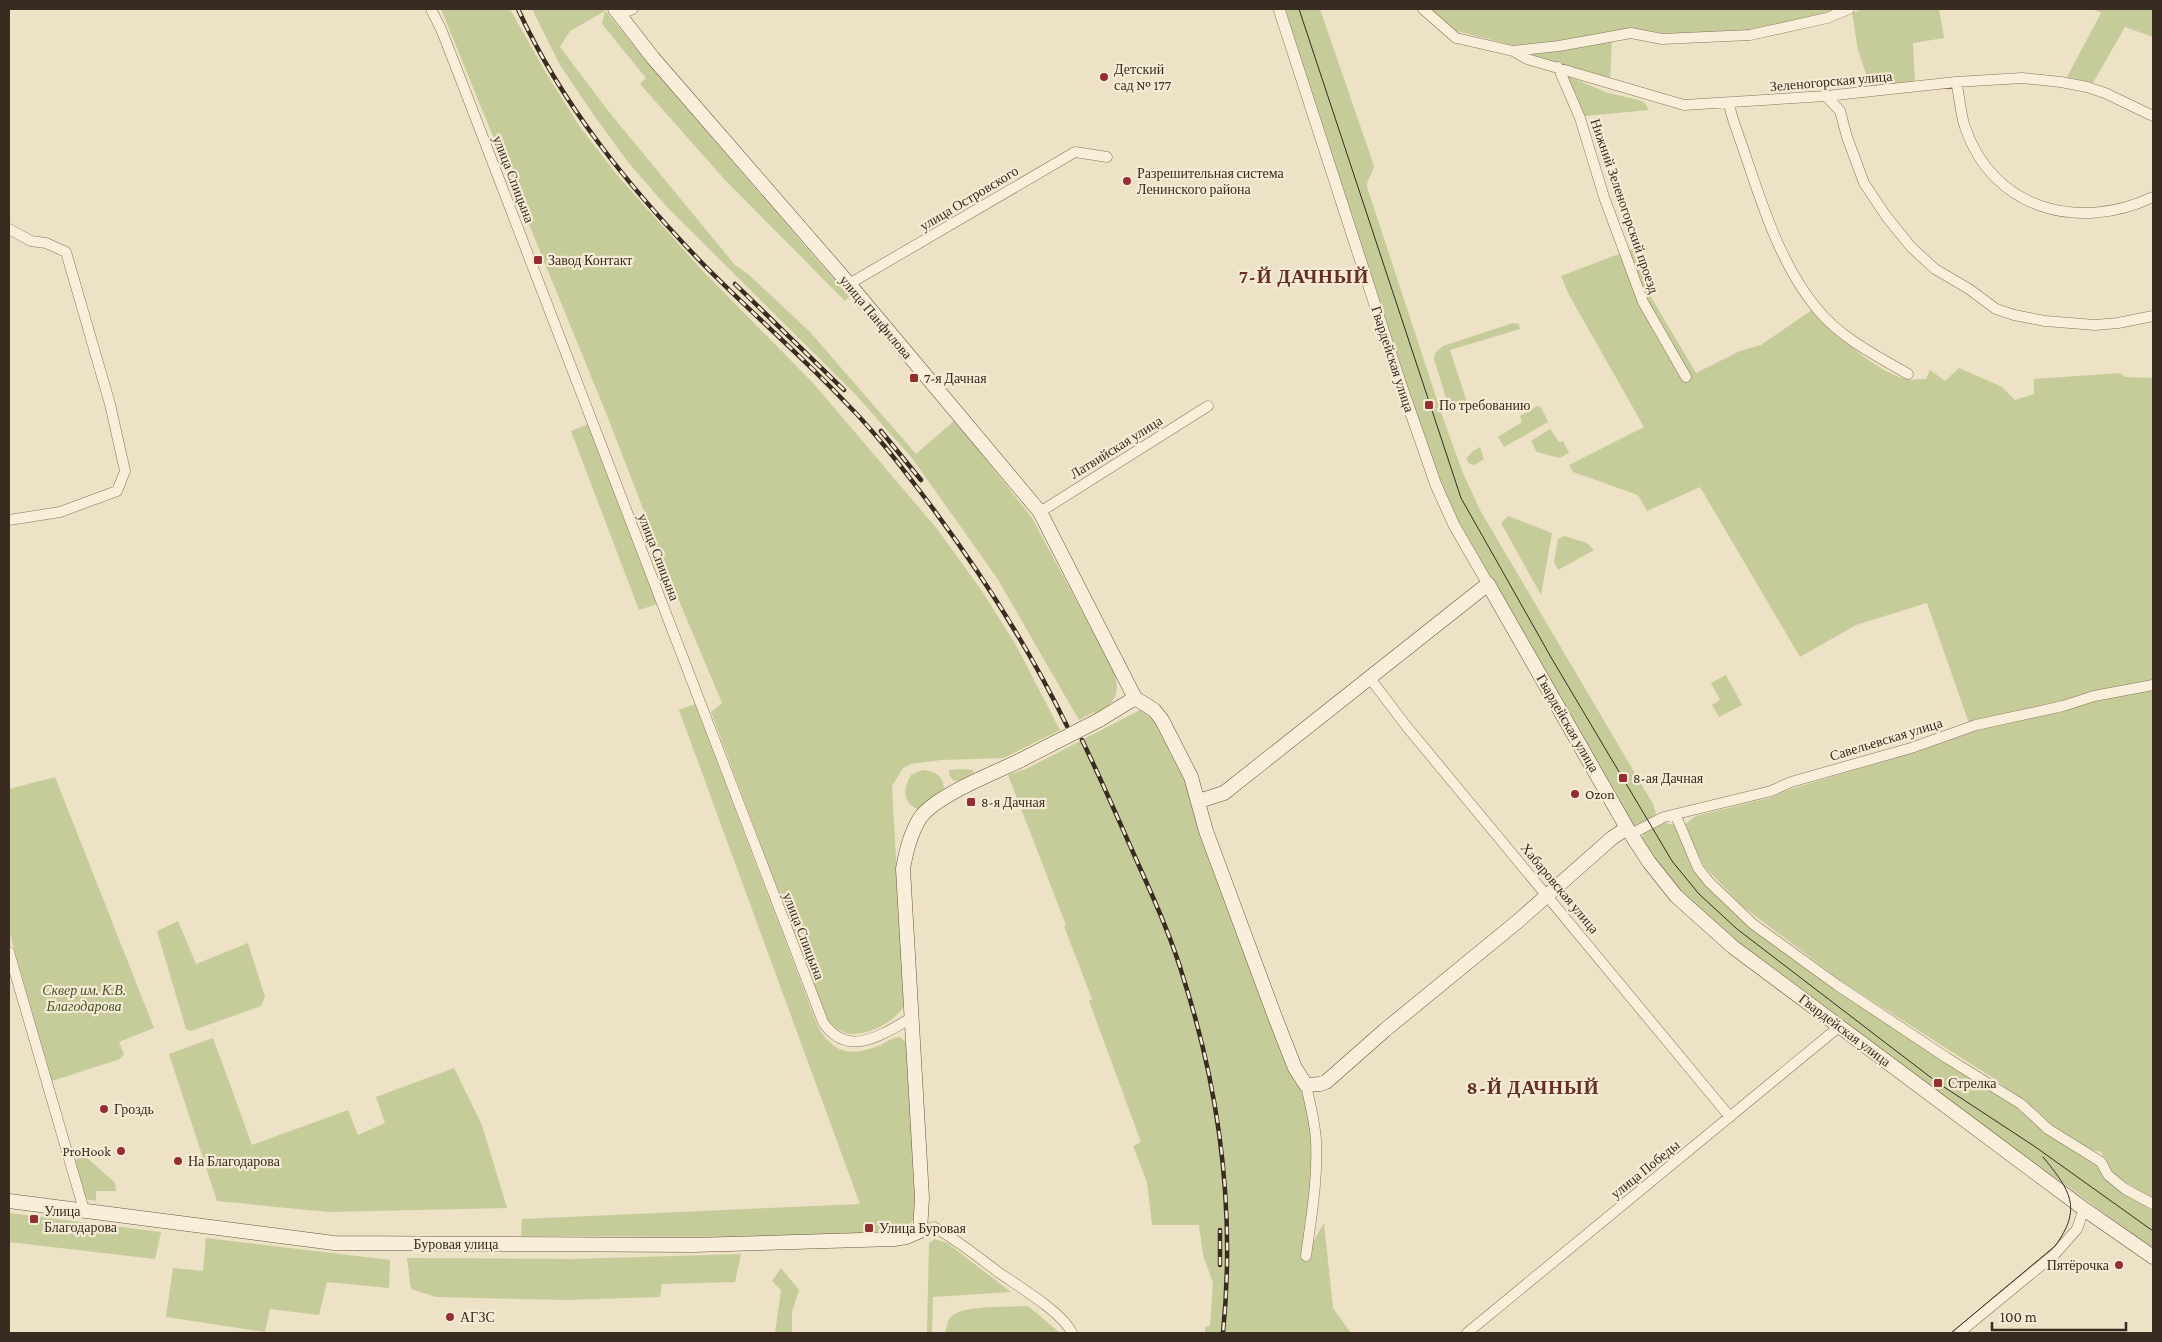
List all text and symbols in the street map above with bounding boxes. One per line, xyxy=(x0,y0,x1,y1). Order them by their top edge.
place label: Детский сад № 177 xyxy=(1114,61,1172,93)
street label: Зеленогорская улица xyxy=(1769,68,1894,94)
marker: Детский сад № 177 xyxy=(1098,71,1110,83)
street label: Нижний Зеленогорский проезд xyxy=(1588,117,1662,295)
street label: улица Спицына xyxy=(490,133,538,226)
street label: улица Островского xyxy=(917,162,1021,234)
place label: Разрешительная система Ленинского района xyxy=(1137,165,1285,197)
marker: Разрешительная система Ленинского района xyxy=(1121,175,1133,187)
place label: Завод Контакт xyxy=(548,252,632,268)
marker: Завод Контакт xyxy=(532,254,544,266)
district label: 7-Й ДАЧНЫЙ xyxy=(1239,266,1369,287)
street label: улица Панфилова xyxy=(836,272,916,363)
street label: Гвардейская улица xyxy=(1368,304,1418,415)
place label: 7-я Дачная xyxy=(924,370,987,386)
marker: 7-я Дачная xyxy=(908,372,920,384)
place label: По требованию xyxy=(1439,397,1530,413)
marker: По требованию xyxy=(1423,399,1435,411)
street label: Латвийская улица xyxy=(1067,412,1166,482)
street label: улица Спицына xyxy=(635,511,683,604)
street label: Гвардейская улица xyxy=(1533,671,1603,776)
street label: Савельевская улица xyxy=(1828,714,1945,764)
place label: 8-ая Дачная xyxy=(1633,770,1704,786)
marker: 8-ая Дачная xyxy=(1617,772,1629,784)
place label: Ozon xyxy=(1585,786,1615,802)
marker: Ozon xyxy=(1569,788,1581,800)
place label: 8-я Дачная xyxy=(981,794,1046,810)
marker: 8-я Дачная xyxy=(965,796,977,808)
street label: Хабаровская улица xyxy=(1518,840,1603,937)
street label: улица Спицына xyxy=(780,890,828,983)
park label: Сквер им. К.В. Благодарова xyxy=(42,982,126,1014)
street label: Гвардейская улица xyxy=(1796,990,1895,1070)
place label: Стрелка xyxy=(1948,1075,1997,1091)
district label: 8-Й ДАЧНЫЙ xyxy=(1467,1077,1599,1098)
marker: Стрелка xyxy=(1932,1077,1944,1089)
place label: Гроздь xyxy=(114,1101,154,1117)
marker: Гроздь xyxy=(98,1103,110,1115)
street label: улица Победы xyxy=(1607,1136,1683,1202)
place label: ProHook xyxy=(63,1143,111,1159)
marker: ProHook xyxy=(115,1145,127,1157)
place label: На Благодарова xyxy=(188,1153,281,1169)
marker: На Благодарова xyxy=(172,1155,184,1167)
place label: Улица Благодарова xyxy=(44,1203,118,1235)
marker: Улица Благодарова xyxy=(28,1213,40,1225)
place label: Улица Буровая xyxy=(879,1220,966,1236)
marker: Улица Буровая xyxy=(863,1222,875,1234)
street label: Буровая улица xyxy=(414,1236,499,1252)
place label: Пятёрочка xyxy=(2047,1257,2110,1273)
marker: Пятёрочка xyxy=(2113,1259,2125,1271)
scale bar xyxy=(1992,1300,2126,1332)
place label: АГЗС xyxy=(460,1309,495,1325)
text: 100 m xyxy=(2000,1309,2037,1325)
marker: АГЗС xyxy=(444,1311,456,1323)

